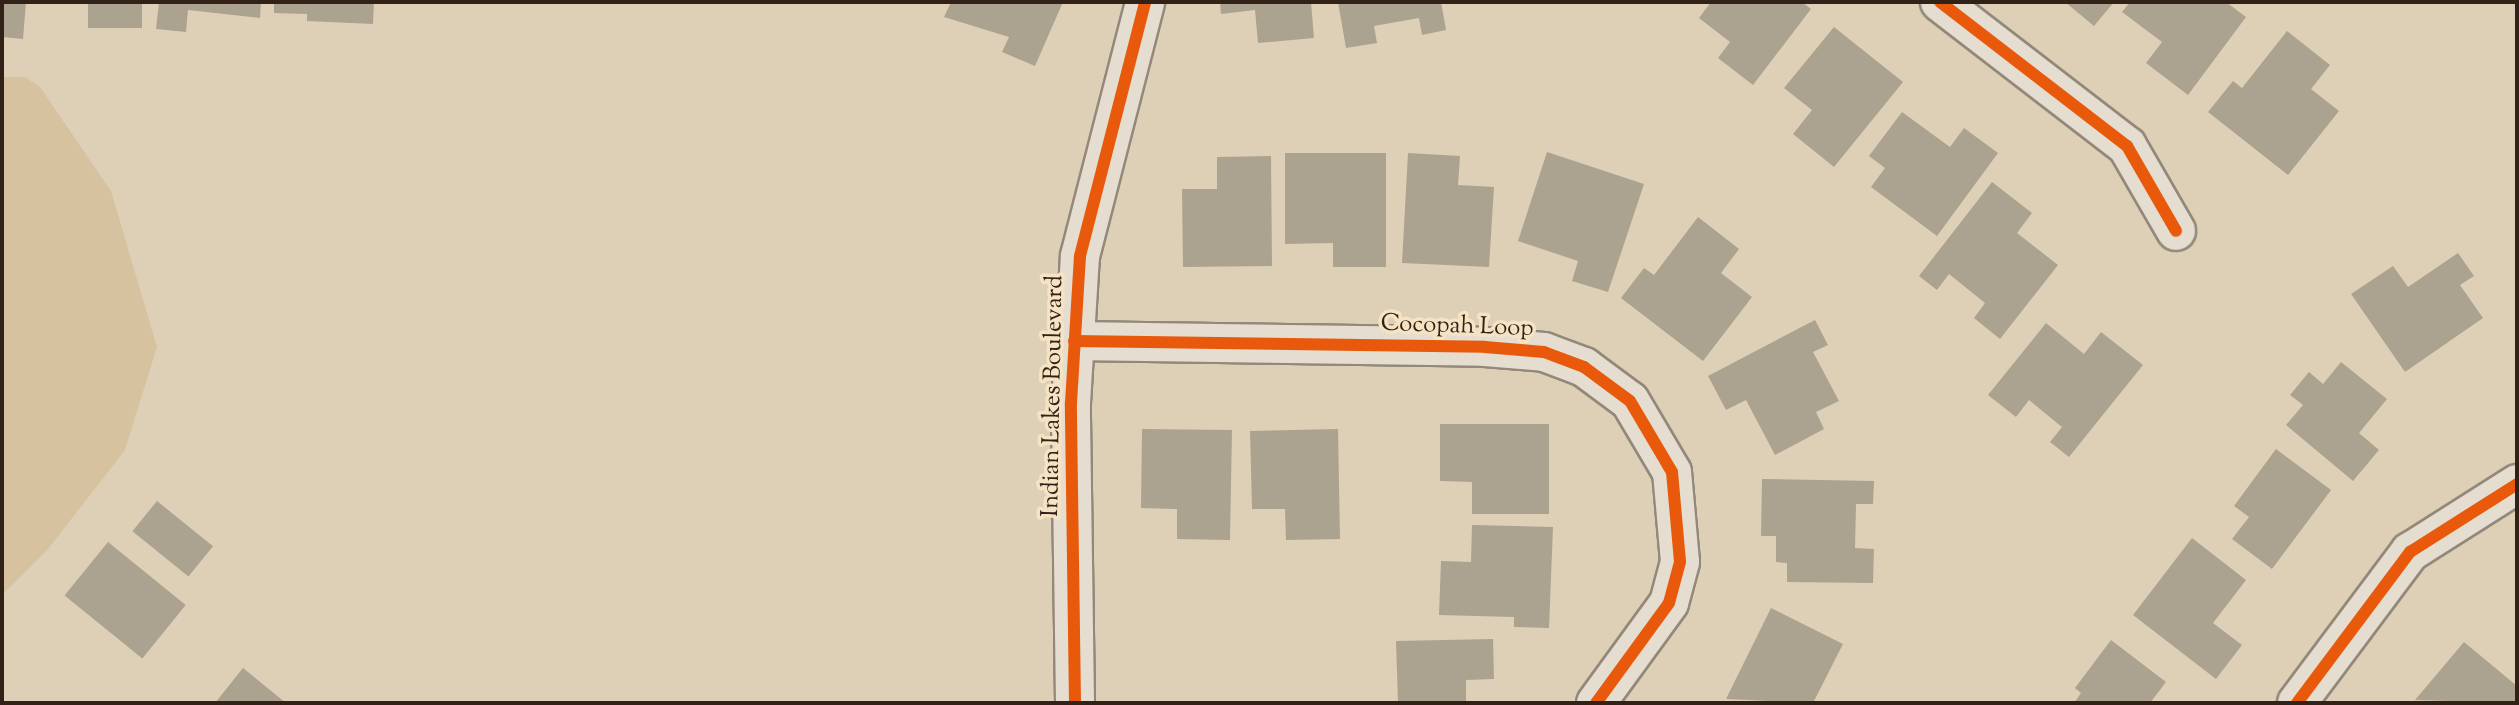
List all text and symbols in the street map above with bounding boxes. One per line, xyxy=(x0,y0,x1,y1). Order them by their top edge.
street label: Indian Lakes Boulevard xyxy=(1037,275,1071,517)
street label: Cocopah Loop xyxy=(1380,310,1534,344)

